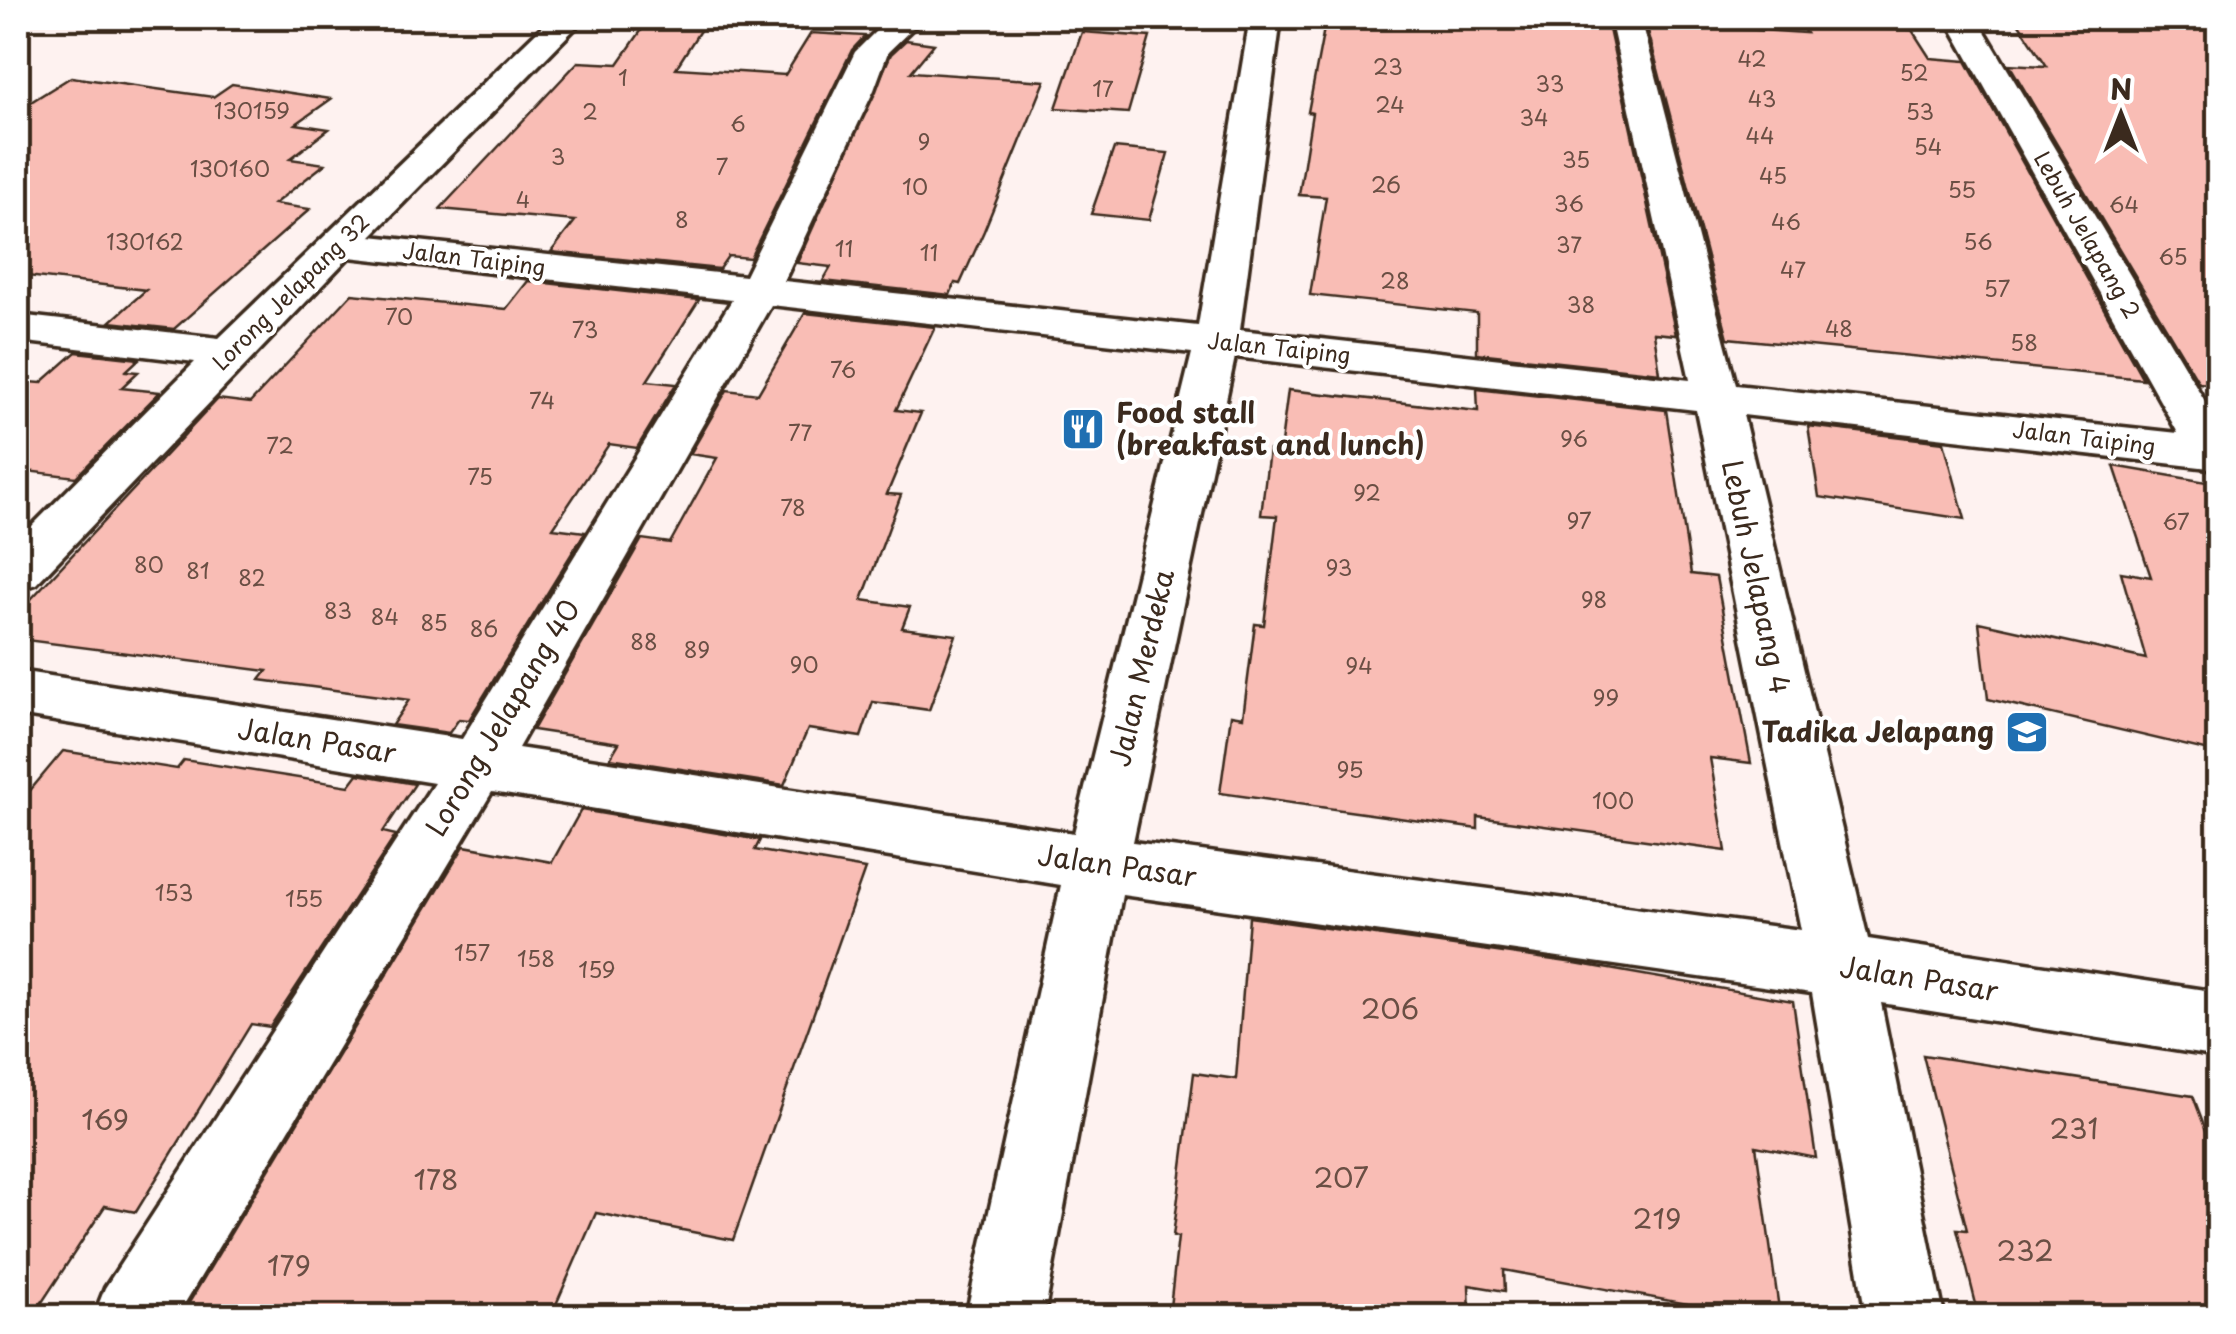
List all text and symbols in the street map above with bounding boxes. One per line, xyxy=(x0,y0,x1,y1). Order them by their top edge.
house number: 42 xyxy=(1737,41,1767,74)
house number: 23 xyxy=(1373,49,1403,82)
house number: 52 xyxy=(1899,55,1929,88)
house number: 1 xyxy=(618,60,628,93)
north arrow xyxy=(2071,65,2171,165)
house number: 33 xyxy=(1536,66,1564,99)
text: N xyxy=(2110,67,2132,110)
house number: 17 xyxy=(1092,71,1114,104)
house number: 43 xyxy=(1748,81,1776,114)
house number: 24 xyxy=(1375,87,1405,120)
house number: 130159 xyxy=(214,93,290,126)
house number: 2 xyxy=(582,94,598,127)
house number: 53 xyxy=(1906,94,1934,127)
house number: 34 xyxy=(1519,100,1549,133)
house number: 6 xyxy=(730,106,746,139)
house number: 44 xyxy=(1745,118,1775,151)
house number: 9 xyxy=(918,124,930,157)
house number: 54 xyxy=(1914,129,1942,162)
house number: 3 xyxy=(551,139,565,172)
house number: 35 xyxy=(1562,142,1590,175)
street label: Lebuh Jelapang 2 xyxy=(2027,144,2150,324)
house number: 7 xyxy=(716,149,728,182)
house number: 130160 xyxy=(190,151,270,184)
house number: 45 xyxy=(1759,158,1787,191)
house number: 26 xyxy=(1371,167,1401,200)
house number: 10 xyxy=(902,169,928,202)
house number: 55 xyxy=(1948,172,1976,205)
house number: 4 xyxy=(516,182,530,215)
house number: 36 xyxy=(1554,186,1584,219)
house number: 64 xyxy=(2109,187,2139,220)
house number: 8 xyxy=(675,202,689,235)
house number: 46 xyxy=(1771,204,1801,237)
street label: Lorong Jelapang 32 xyxy=(204,205,376,377)
house number: 130162 xyxy=(106,224,184,257)
house number: 56 xyxy=(1963,224,1993,257)
house number: 37 xyxy=(1556,227,1582,260)
house number: 11 xyxy=(835,231,853,264)
street label: Jalan Taiping xyxy=(401,232,548,283)
house number: 11 xyxy=(920,235,938,268)
house number: 65 xyxy=(2158,239,2188,272)
house number: 47 xyxy=(1780,252,1806,285)
house number: 28 xyxy=(1380,263,1410,296)
house number: 57 xyxy=(1984,271,2010,304)
house number: 38 xyxy=(1567,287,1595,320)
house number: 70 xyxy=(385,299,413,332)
house number: 48 xyxy=(1825,311,1853,344)
house number: 73 xyxy=(572,312,598,345)
street label: Jalan Taiping xyxy=(1206,323,1352,370)
house number: 58 xyxy=(2010,325,2038,358)
house number: 76 xyxy=(830,352,856,385)
house number: 74 xyxy=(529,383,555,416)
place label: Food stall (breakfast and lunch) xyxy=(1116,390,1425,465)
restaurant icon: Food stall (breakfast and lunch) xyxy=(1060,406,1106,452)
street label: Jalan Taiping xyxy=(2011,411,2158,462)
house number: 77 xyxy=(788,415,812,448)
house number: 96 xyxy=(1560,421,1588,454)
house number: 72 xyxy=(266,428,294,461)
street label: Lebuh Jelapang 4 xyxy=(1712,456,1803,698)
house number: 75 xyxy=(467,459,493,492)
house number: 92 xyxy=(1353,475,1381,508)
house number: 78 xyxy=(780,490,806,523)
house number: 97 xyxy=(1567,503,1592,536)
house number: 67 xyxy=(2163,504,2189,537)
house number: 80 xyxy=(134,547,164,580)
house number: 93 xyxy=(1326,550,1352,583)
house number: 81 xyxy=(186,553,210,586)
house number: 82 xyxy=(238,560,266,593)
street label: Jalan Merdeka xyxy=(1097,564,1184,771)
house number: 98 xyxy=(1581,582,1607,615)
street label: Lorong Jelapang 40 xyxy=(414,590,590,844)
house number: 83 xyxy=(324,593,352,626)
house number: 84 xyxy=(371,599,399,632)
house number: 85 xyxy=(420,605,448,638)
house number: 86 xyxy=(470,611,498,644)
house number: 88 xyxy=(630,624,658,657)
house number: 89 xyxy=(684,632,710,665)
house number: 90 xyxy=(790,647,818,680)
house number: 94 xyxy=(1345,648,1373,681)
house number: 99 xyxy=(1593,680,1619,713)
street label: Jalan Pasar xyxy=(235,706,400,773)
place label: Tadika Jelapang xyxy=(1762,709,1994,752)
school or university icon: Tadika Jelapang xyxy=(2004,709,2050,755)
house number: 95 xyxy=(1336,752,1364,785)
house number: 100 xyxy=(1592,783,1634,816)
street label: Jalan Pasar xyxy=(1035,832,1200,897)
house number: 153 xyxy=(155,875,193,908)
house number: 155 xyxy=(285,881,323,914)
house number: 157 xyxy=(454,935,490,968)
house number: 158 xyxy=(517,941,555,974)
street label: Jalan Pasar xyxy=(1837,944,2002,1011)
house number: 159 xyxy=(578,952,616,985)
house number: 206 xyxy=(1361,986,1419,1029)
house number: 169 xyxy=(81,1097,129,1140)
house number: 231 xyxy=(2050,1106,2098,1149)
house number: 207 xyxy=(1313,1155,1369,1198)
house number: 178 xyxy=(414,1157,459,1200)
house number: 219 xyxy=(1633,1196,1681,1239)
house number: 232 xyxy=(1996,1228,2054,1271)
house number: 179 xyxy=(267,1243,311,1286)

